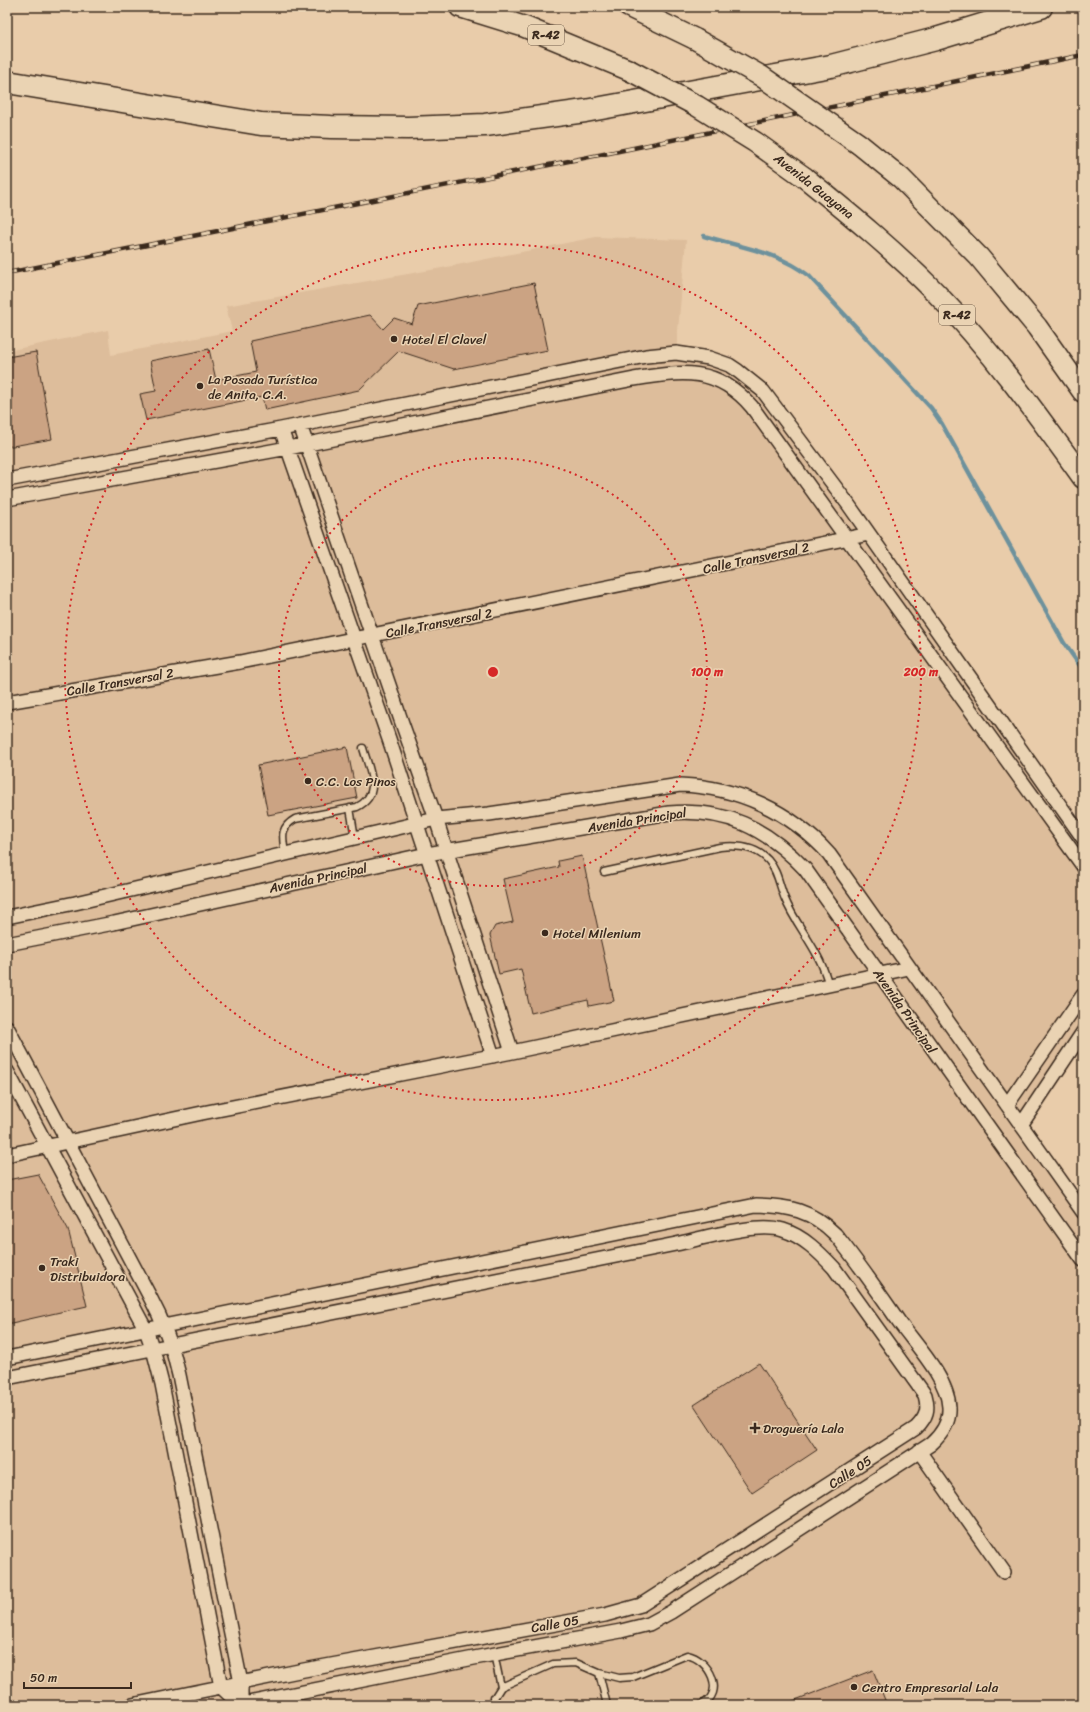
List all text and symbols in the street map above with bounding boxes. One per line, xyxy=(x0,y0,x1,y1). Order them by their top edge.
road number: R-42 xyxy=(528,25,564,45)
street label: Avenida Guayana xyxy=(768,146,860,225)
road number: R-42 xyxy=(939,305,975,325)
place label: Hotel El Clavel xyxy=(402,328,487,351)
marker: Hotel El Clavel xyxy=(389,334,399,344)
place label: La Posada Turística de Anita, C.A. xyxy=(208,368,318,406)
marker: La Posada Turística de Anita, C.A. xyxy=(195,381,205,391)
street label: Calle Transversal 2 xyxy=(701,535,812,581)
street label: Calle Transversal 2 xyxy=(384,601,495,645)
street label: Calle Transversal 2 xyxy=(65,661,176,703)
text: 100 m xyxy=(691,661,724,683)
text: 200 m xyxy=(903,661,939,683)
centre of rings xyxy=(486,665,500,679)
place label: C.C. Los Pinos xyxy=(316,770,396,793)
marker: C.C. Los Pinos xyxy=(303,776,313,786)
street label: Avenida Principal xyxy=(585,801,688,839)
street label: Avenida Principal xyxy=(266,856,369,900)
place label: Hotel Milenium xyxy=(553,922,641,945)
marker: Hotel Milenium xyxy=(540,928,550,938)
street label: Avenida Principal xyxy=(866,963,943,1059)
place label: Traki Distribuidora xyxy=(50,1250,125,1288)
marker: Traki Distribuidora xyxy=(37,1263,47,1273)
place label: Droguería Lala xyxy=(763,1417,845,1440)
marker: Droguería Lala xyxy=(750,1423,760,1433)
street label: Calle 05 xyxy=(823,1449,877,1495)
street label: Calle 05 xyxy=(529,1608,581,1640)
scale bar xyxy=(24,1664,131,1690)
text: 50 m xyxy=(30,1667,57,1689)
place label: Centro Empresarial Lala xyxy=(862,1676,999,1699)
marker: Centro Empresarial Lala xyxy=(849,1682,859,1692)

